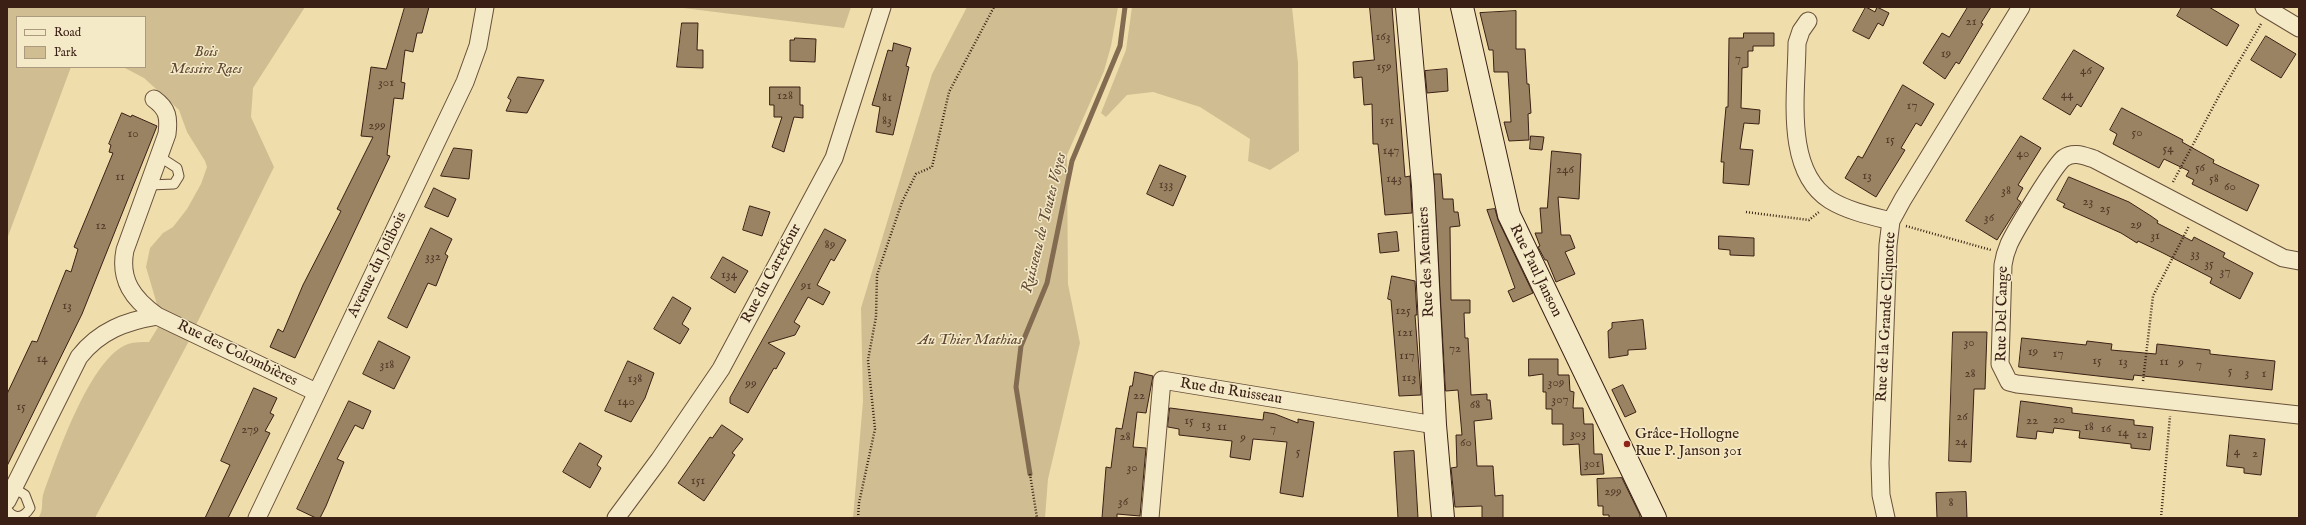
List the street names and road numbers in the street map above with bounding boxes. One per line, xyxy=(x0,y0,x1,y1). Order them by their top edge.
street label: Rue des Meuniers xyxy=(1415,206,1439,318)
street label: Avenue du Jolibois xyxy=(345,209,411,321)
street label: Rue du Carrefour xyxy=(738,221,806,327)
street label: Rue Paul Janson xyxy=(1505,222,1565,320)
street label: Rue de la Grande Cliquotte xyxy=(1874,231,1900,403)
street label: Rue Del Cange xyxy=(1993,266,2013,362)
street label: Rue des Colombières xyxy=(174,317,300,391)
street label: Rue du Ruisseau xyxy=(1179,375,1283,409)

